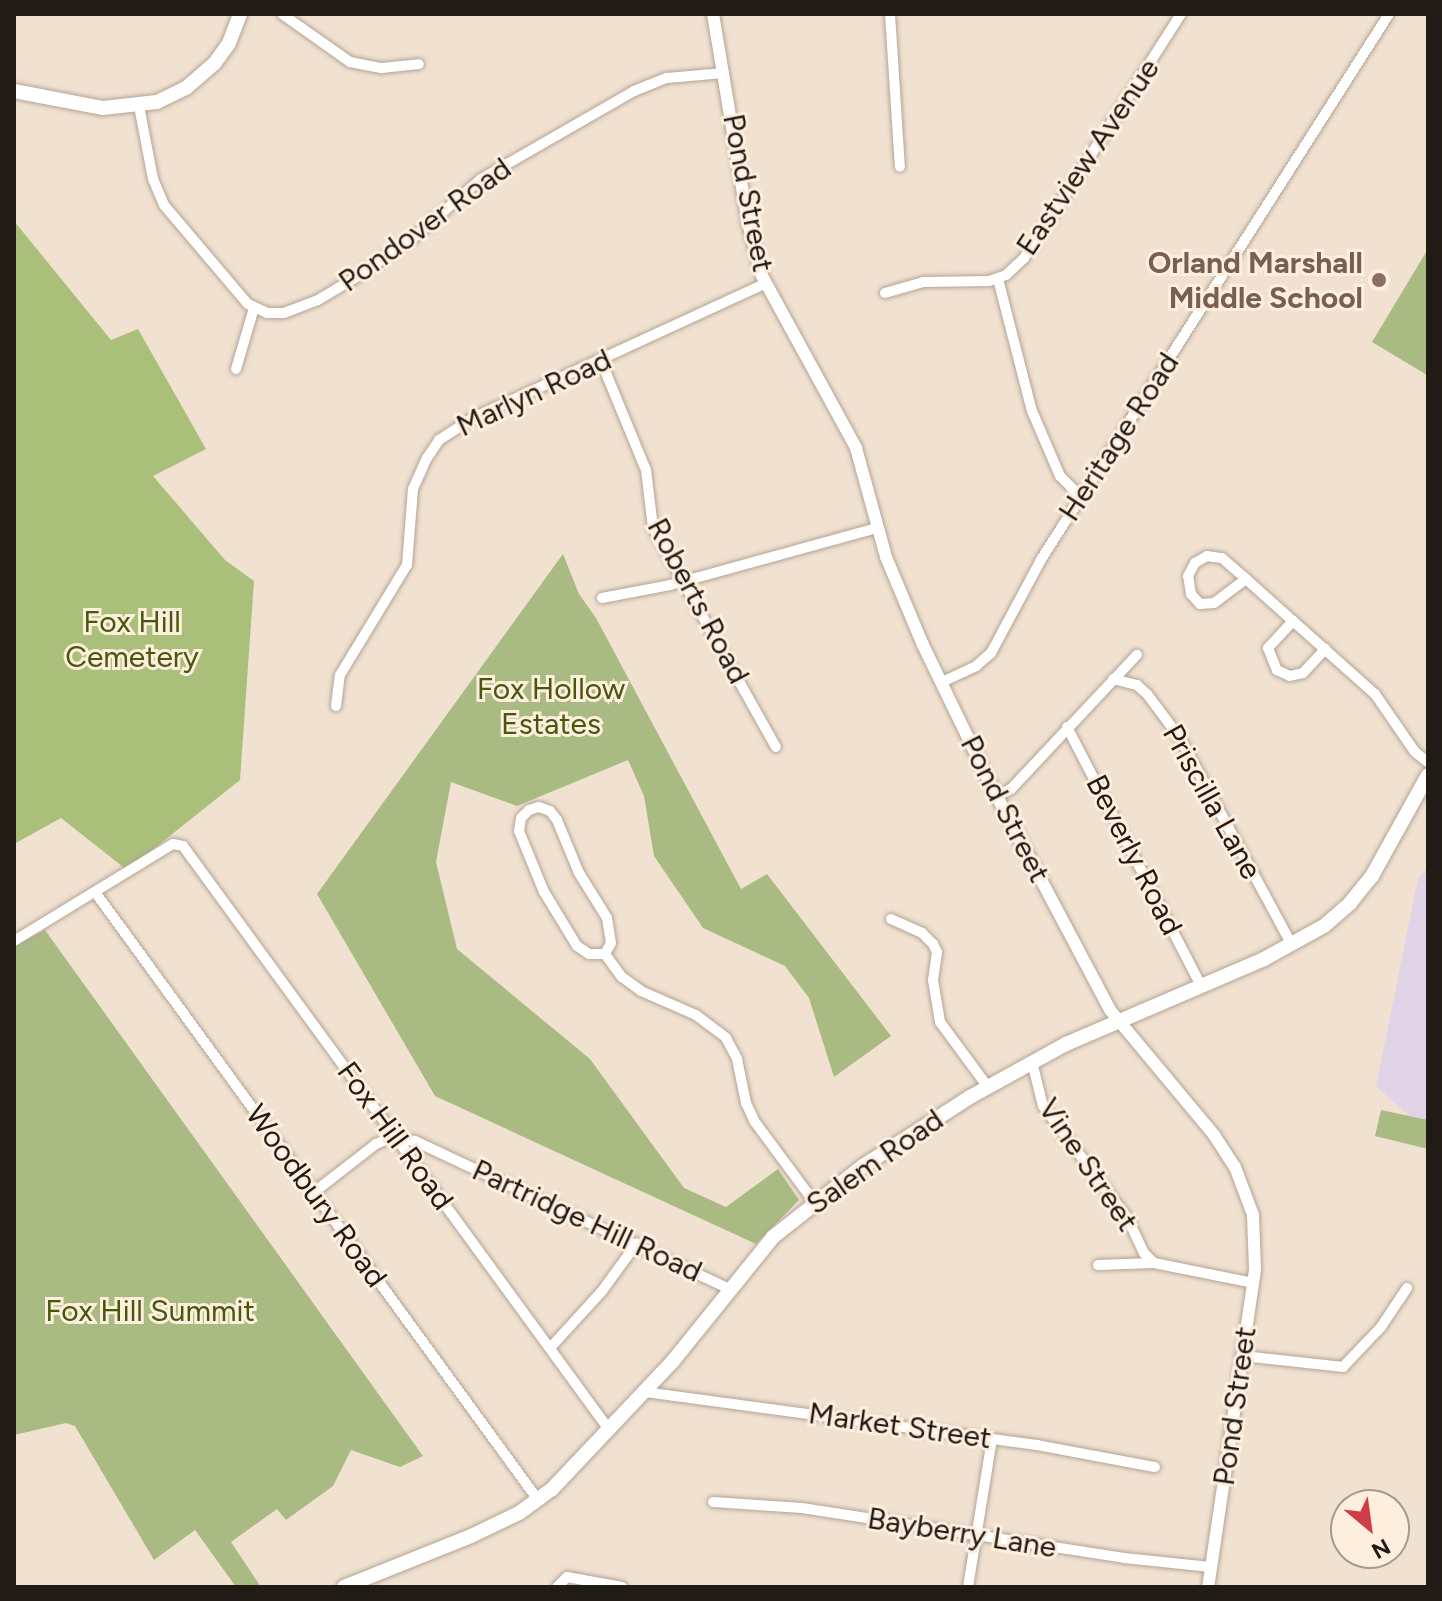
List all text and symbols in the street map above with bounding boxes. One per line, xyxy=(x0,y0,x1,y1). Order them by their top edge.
street label: Eastview Avenue xyxy=(1009,52,1167,262)
street label: Pond Street xyxy=(715,111,781,275)
street label: Pondover Road xyxy=(332,150,518,300)
place label: Orland Marshall Middle School xyxy=(1148,245,1363,316)
marker: Orland Marshall Middle School xyxy=(1370,271,1388,289)
street label: Marlyn Road xyxy=(451,342,617,444)
street label: Heritage Road xyxy=(1051,346,1187,528)
street label: Roberts Road xyxy=(639,512,757,690)
park label: Fox Hill Cemetery xyxy=(65,604,199,674)
park label: Fox Hollow Estates xyxy=(477,671,625,742)
street label: Priscilla Lane xyxy=(1155,718,1269,886)
street label: Pond Street xyxy=(953,729,1057,889)
street label: Beverly Road xyxy=(1078,769,1190,941)
street label: Fox Hill Road xyxy=(329,1055,461,1217)
street label: Vine Street xyxy=(1031,1092,1145,1238)
street label: Woodbury Road xyxy=(238,1098,394,1294)
street label: Salem Road xyxy=(800,1102,950,1222)
street label: Partridge Hill Road xyxy=(467,1152,707,1290)
park label: Fox Hill Summit xyxy=(45,1293,255,1329)
street label: Pond Street xyxy=(1206,1324,1264,1488)
street label: Market Street xyxy=(806,1395,994,1457)
north arrow xyxy=(1330,1489,1410,1569)
street label: Bayberry Lane xyxy=(865,1500,1059,1566)
text: N xyxy=(1367,1533,1395,1565)

